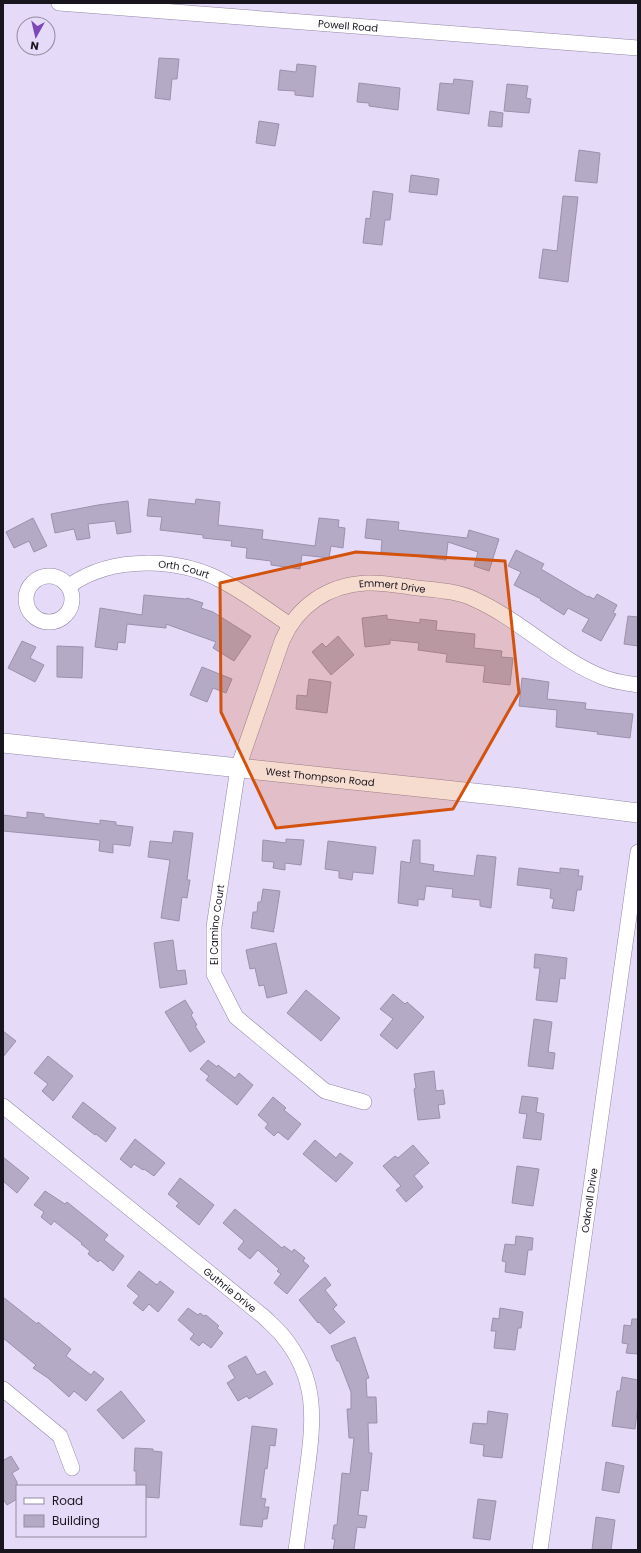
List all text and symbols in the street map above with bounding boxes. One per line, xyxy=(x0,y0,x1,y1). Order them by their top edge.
north arrow xyxy=(16,16,56,56)
street label: Powell Road xyxy=(317,16,379,36)
text: N xyxy=(29,37,40,54)
street label: Orth Court xyxy=(158,556,212,582)
street label: Emmert Drive xyxy=(358,576,426,597)
street label: West Thompson Road xyxy=(265,764,375,790)
street label: El Camino Court xyxy=(207,883,228,965)
street label: Oaknoll Drive xyxy=(578,1167,602,1234)
street label: Guthrie Drive xyxy=(200,1264,260,1316)
legend xyxy=(16,1485,146,1537)
text: Road xyxy=(52,1492,83,1509)
text: Building xyxy=(52,1512,100,1529)

